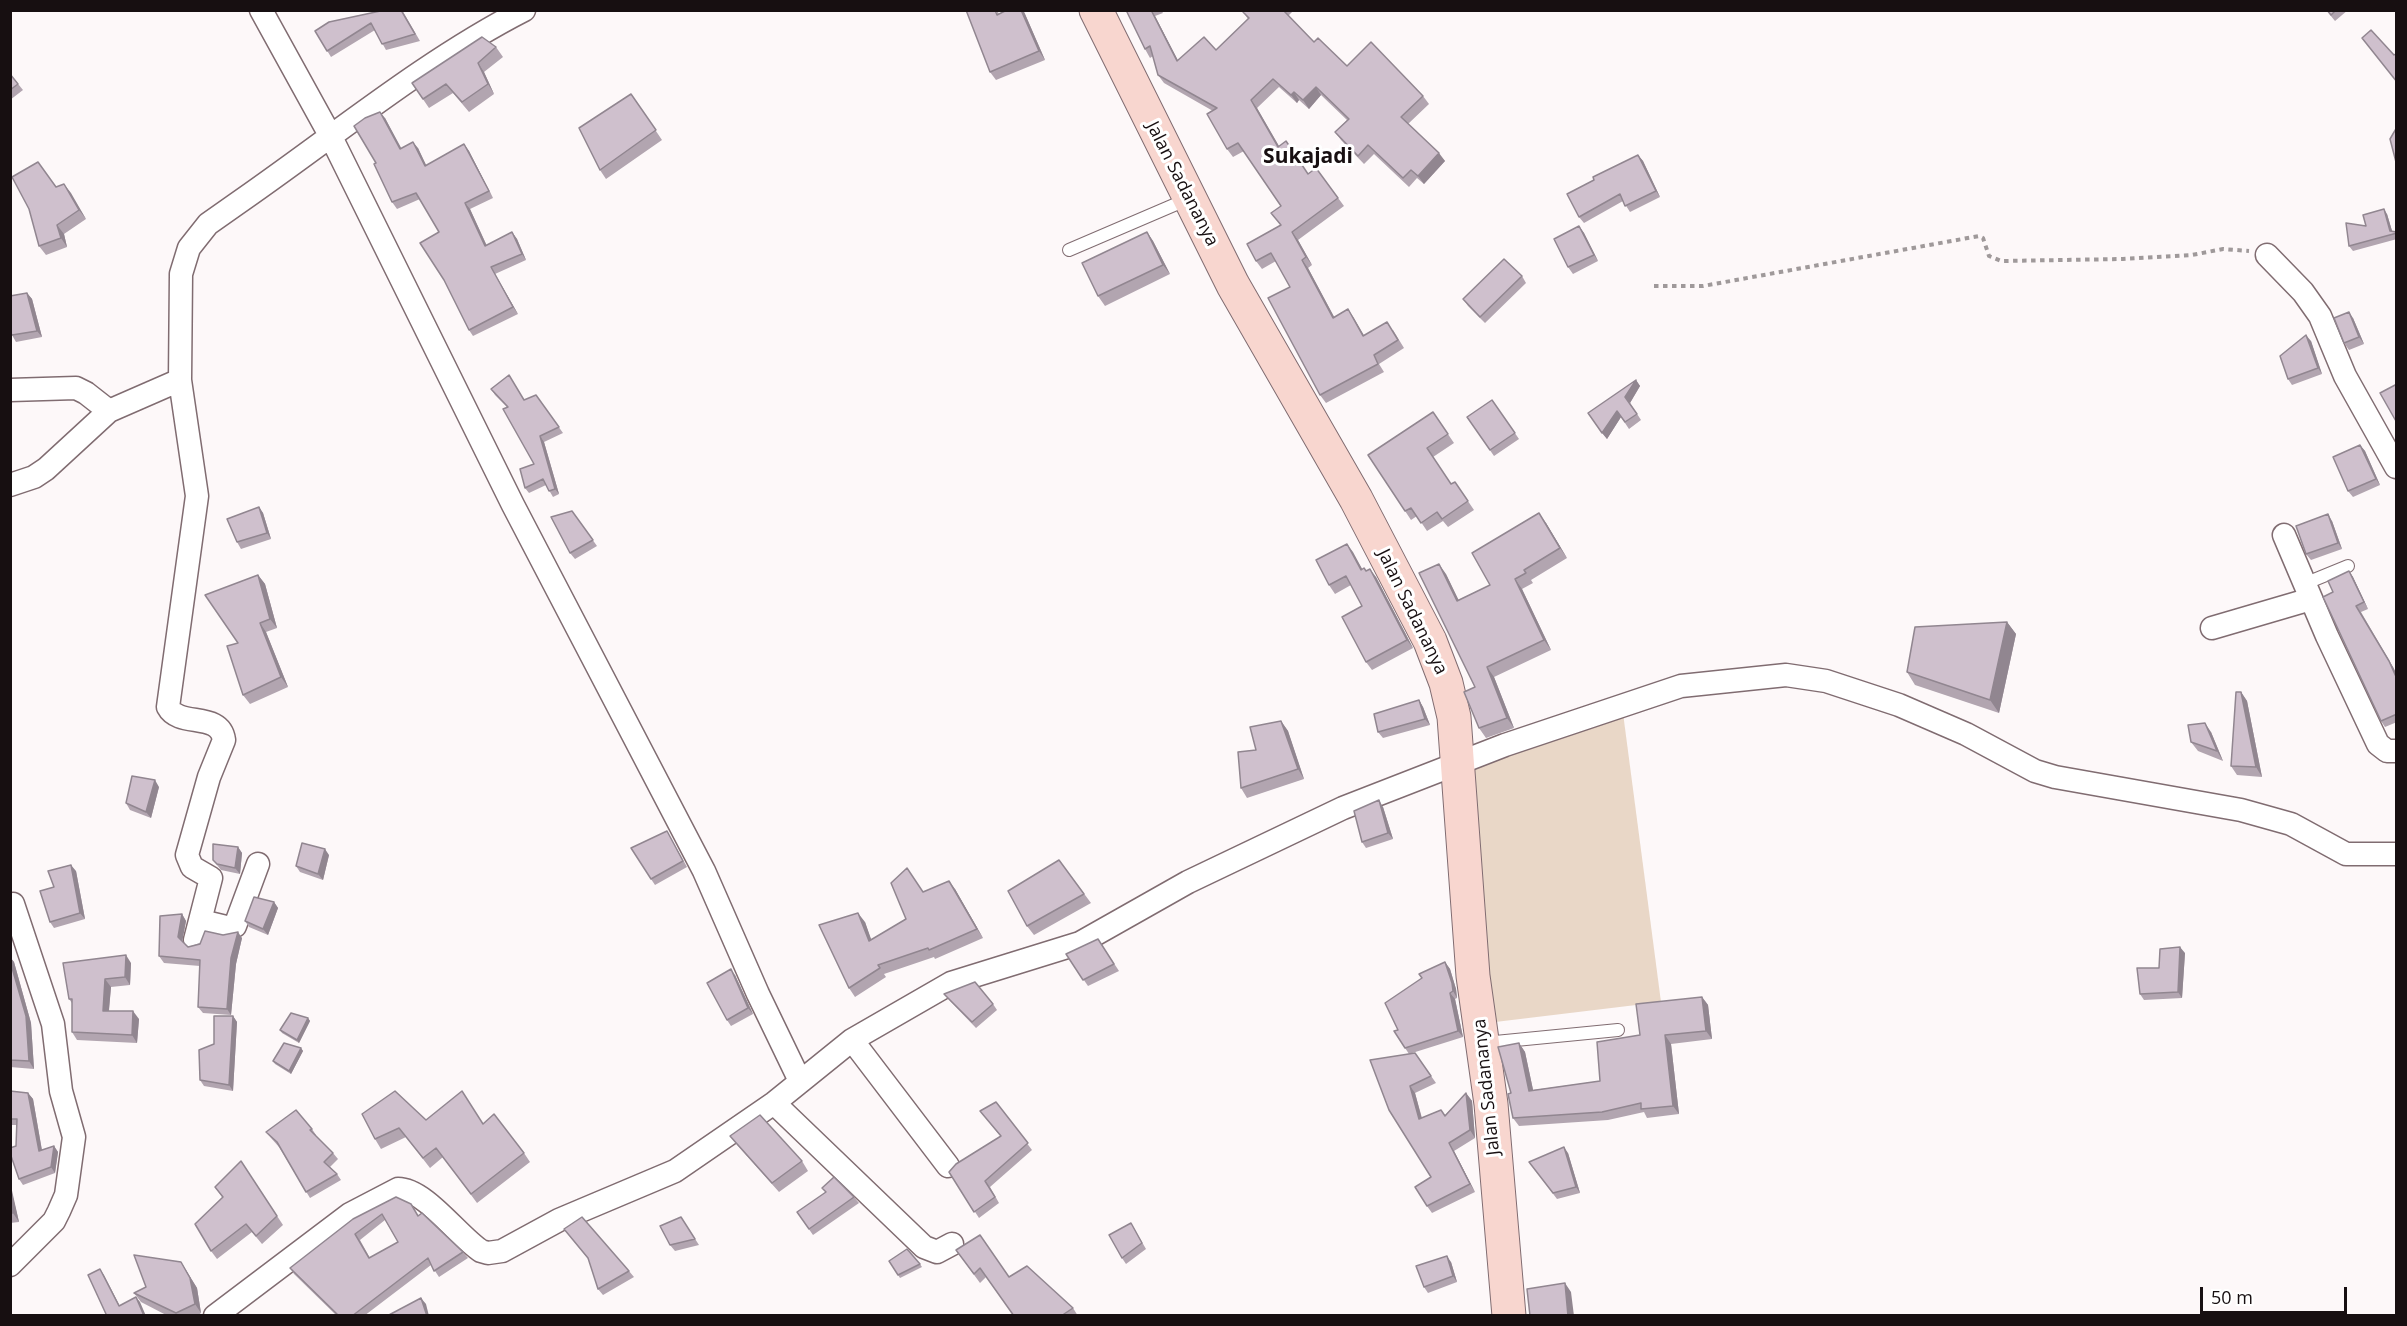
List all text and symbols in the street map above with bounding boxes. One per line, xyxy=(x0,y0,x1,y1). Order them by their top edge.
street label: Jalan Sadananya xyxy=(1141,118,1223,250)
district label: Sukajadi xyxy=(1263,144,1353,170)
street label: Jalan Sadananya xyxy=(1372,546,1452,678)
street label: Jalan Sadananya xyxy=(1469,1018,1505,1156)
scale bar xyxy=(2203,1275,2350,1313)
text: 50 m xyxy=(2211,1285,2253,1309)

